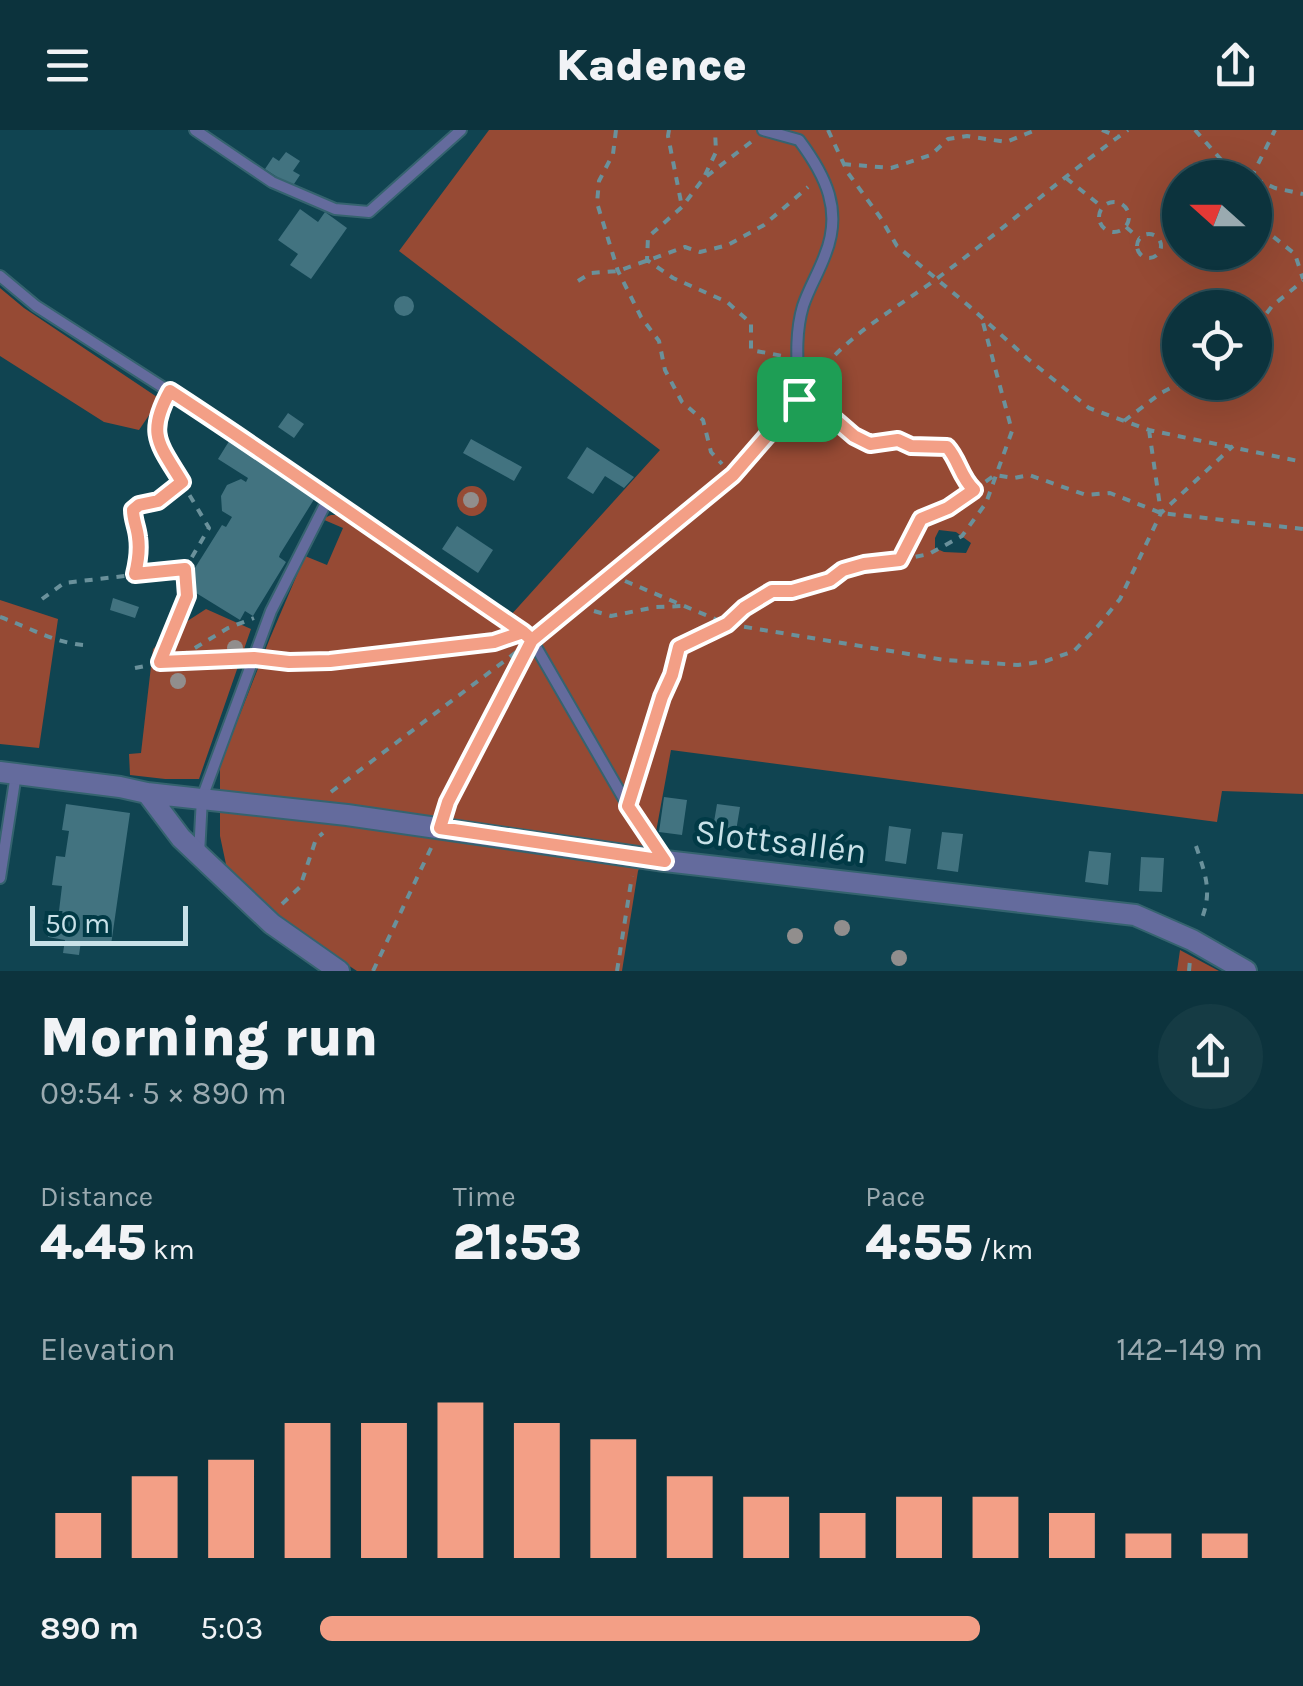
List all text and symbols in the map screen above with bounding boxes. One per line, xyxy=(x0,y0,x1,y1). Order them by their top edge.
icon: menu xyxy=(40,38,95,93)
icon: share xyxy=(1208,38,1263,93)
text: Kadence xyxy=(556,39,747,91)
north arrow xyxy=(1162,160,1272,270)
map controls xyxy=(1162,160,1272,400)
button: locate xyxy=(1162,290,1272,400)
pin xyxy=(757,357,842,442)
icon: arrive xyxy=(772,372,827,427)
street label: Slottsallén xyxy=(693,811,869,872)
scale bar xyxy=(30,901,188,946)
text: 50 m xyxy=(45,907,110,940)
button: share xyxy=(1158,1004,1263,1109)
text: Morning run xyxy=(40,1005,378,1069)
text: 09:54 · 5 × 890 m xyxy=(40,1075,287,1112)
text: Distance xyxy=(40,1180,153,1213)
text: Time xyxy=(453,1180,516,1213)
text: Pace xyxy=(865,1180,925,1213)
text: 4.45 xyxy=(40,1213,146,1272)
text: 21:53 xyxy=(453,1213,582,1272)
text: 4:55 xyxy=(865,1213,973,1272)
text: km xyxy=(146,1233,195,1266)
text: /km xyxy=(973,1233,1033,1266)
text: Elevation xyxy=(40,1331,175,1368)
text: 142–149 m xyxy=(1116,1331,1263,1368)
text: 890 m xyxy=(40,1610,139,1647)
text: 5:03 xyxy=(200,1610,263,1647)

